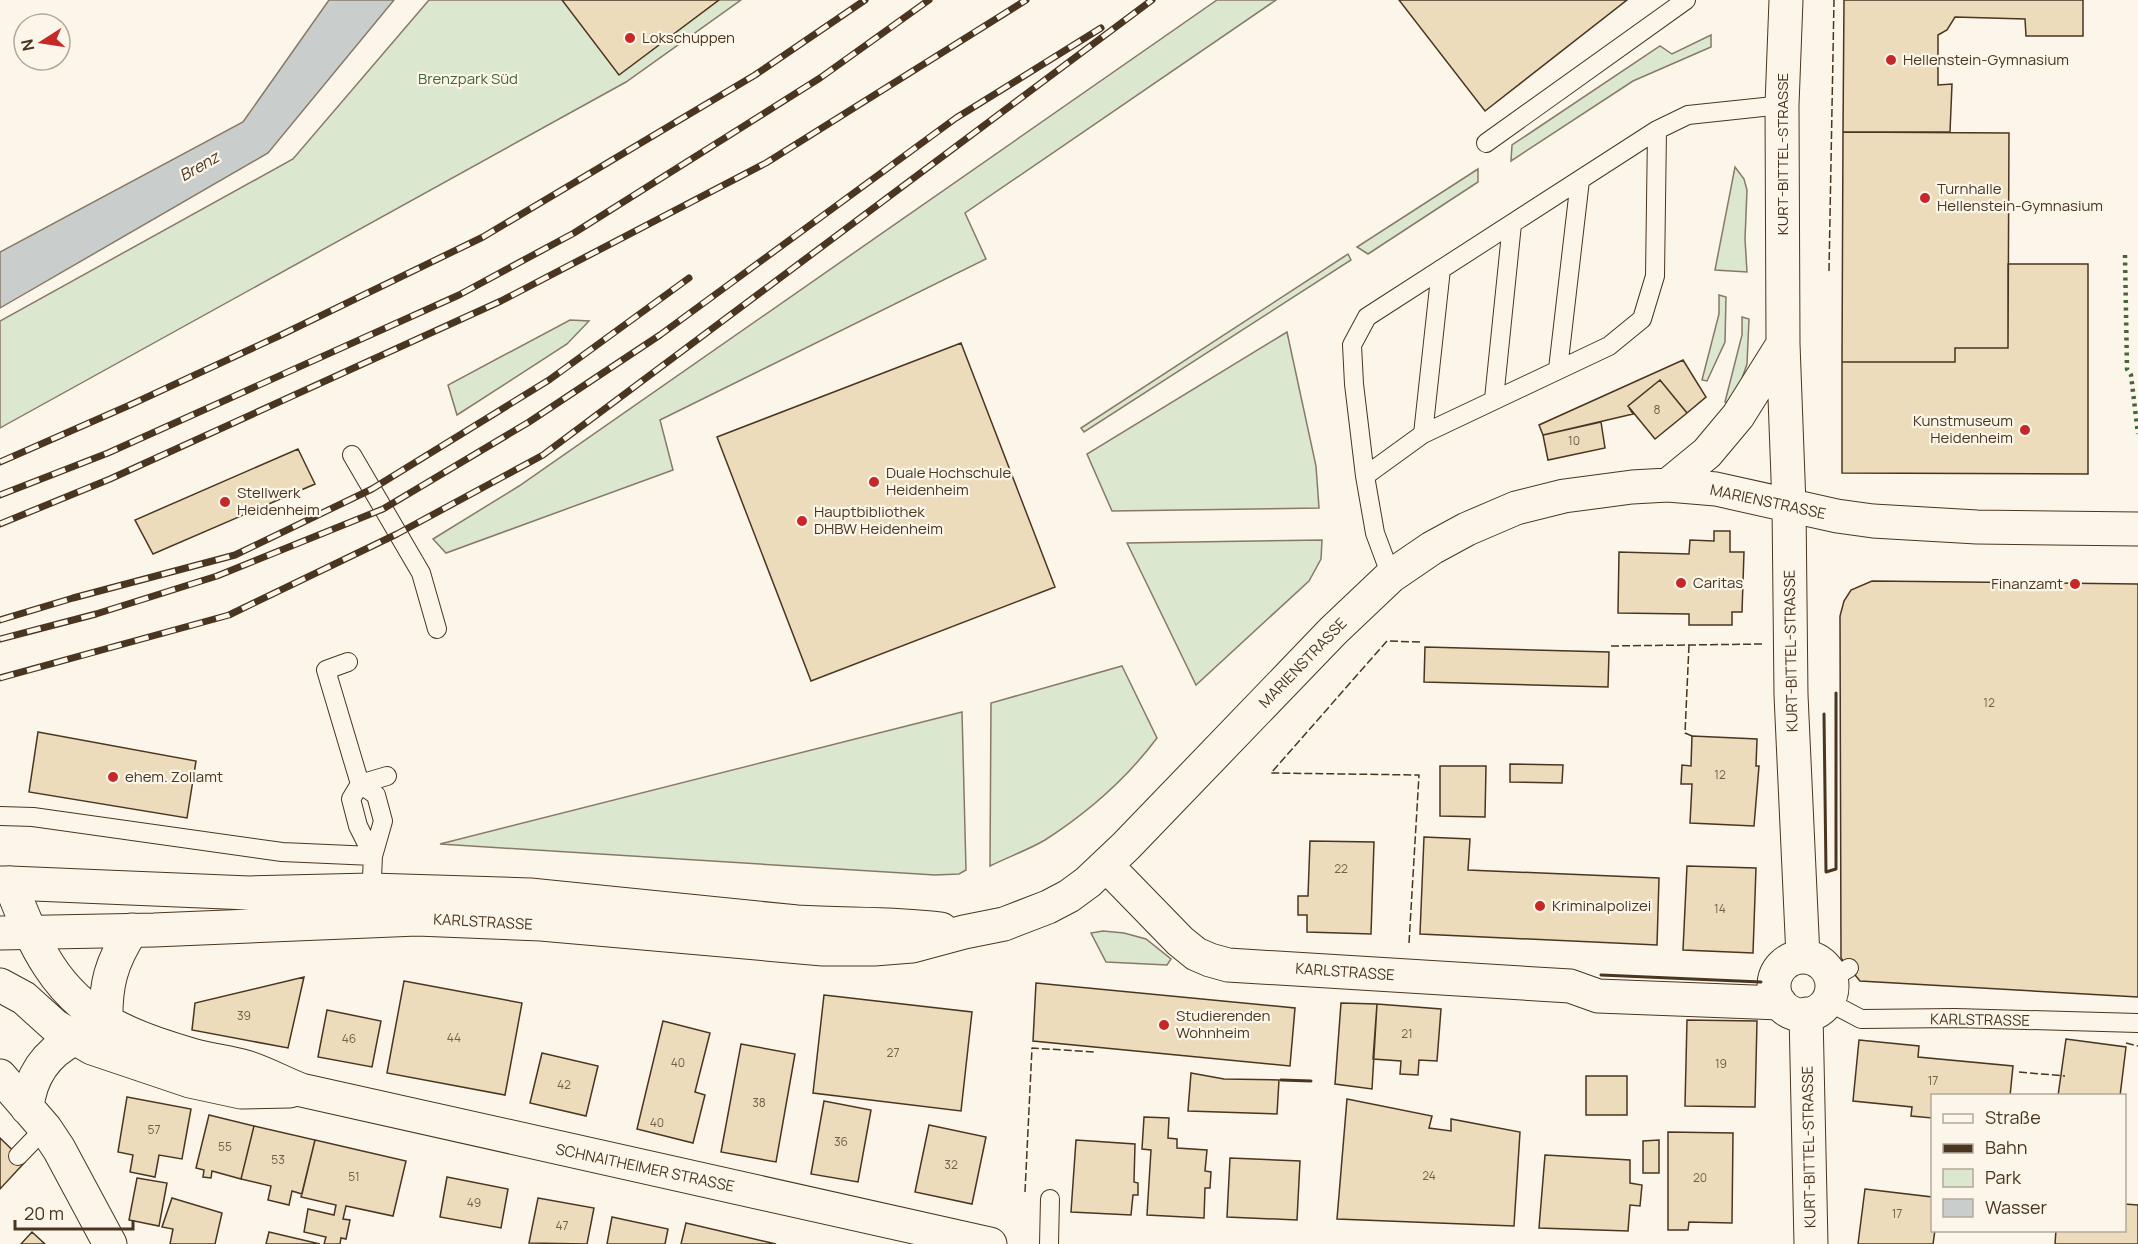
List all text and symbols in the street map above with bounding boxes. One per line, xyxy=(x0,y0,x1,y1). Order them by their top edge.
north arrow xyxy=(12,12,72,72)
place label: Lokschuppen xyxy=(642,27,735,48)
marker: Lokschuppen xyxy=(623,31,637,45)
text: N xyxy=(15,37,39,53)
place label: Hellenstein-Gymnasium xyxy=(1903,49,2069,70)
marker: Hellenstein-Gymnasium xyxy=(1884,53,1898,67)
park label: Brenzpark Süd xyxy=(418,68,518,89)
street label: KURT-BITTEL-STRASSE xyxy=(1772,73,1793,235)
water label: Brenz xyxy=(175,145,224,186)
place label: Turnhalle Hellenstein-Gymnasium xyxy=(1937,178,2103,216)
marker: Turnhalle Hellenstein-Gymnasium xyxy=(1918,191,1932,205)
house number: 8 xyxy=(1654,401,1661,418)
place label: Kunstmuseum Heidenheim xyxy=(1913,410,2013,448)
marker: Kunstmuseum Heidenheim xyxy=(2018,423,2032,437)
house number: 10 xyxy=(1568,432,1580,449)
place label: Duale Hochschule Heidenheim xyxy=(886,462,1011,500)
marker: Duale Hochschule Heidenheim xyxy=(867,475,881,489)
street label: MARIENSTRASSE xyxy=(1708,479,1828,524)
place label: Stellwerk Heidenheim xyxy=(237,482,320,520)
marker: Stellwerk Heidenheim xyxy=(218,495,232,509)
place label: Hauptbibliothek DHBW Heidenheim xyxy=(814,501,943,539)
marker: Hauptbibliothek DHBW Heidenheim xyxy=(795,514,809,528)
street label: KURT-BITTEL-STRASSE xyxy=(1779,570,1802,732)
place label: Caritas xyxy=(1693,572,1743,593)
place label: Finanzamt xyxy=(1991,573,2063,594)
marker: Caritas xyxy=(1674,576,1688,590)
marker: Finanzamt xyxy=(2068,577,2082,591)
street label: MARIENSTRASSE xyxy=(1254,613,1351,712)
house number: 12 xyxy=(1983,694,1995,711)
place label: ehem. Zollamt xyxy=(125,766,223,787)
house number: 12 xyxy=(1714,766,1726,783)
marker: ehem. Zollamt xyxy=(106,770,120,784)
house number: 22 xyxy=(1334,860,1348,877)
place label: Kriminalpolizei xyxy=(1552,895,1651,916)
marker: Kriminalpolizei xyxy=(1533,899,1547,913)
house number: 14 xyxy=(1714,900,1726,917)
street label: KARLSTRASSE xyxy=(433,908,533,935)
street label: KARLSTRASSE xyxy=(1295,958,1395,985)
place label: Studierenden Wohnheim xyxy=(1176,1005,1270,1043)
house number: 39 xyxy=(237,1007,251,1024)
street label: KARLSTRASSE xyxy=(1930,1008,2030,1031)
marker: Studierenden Wohnheim xyxy=(1157,1018,1171,1032)
house number: 21 xyxy=(1401,1025,1413,1042)
house number: 44 xyxy=(447,1029,461,1046)
house number: 46 xyxy=(342,1030,356,1047)
house number: 27 xyxy=(887,1044,899,1061)
house number: 40 xyxy=(671,1054,685,1071)
house number: 19 xyxy=(1715,1055,1727,1072)
street label: KURT-BITTEL-STRASSE xyxy=(1797,1066,1820,1228)
house number: 17 xyxy=(1928,1072,1938,1089)
house number: 42 xyxy=(557,1076,571,1093)
house number: 38 xyxy=(752,1094,766,1111)
legend xyxy=(1931,1094,2126,1232)
text: Straße xyxy=(1985,1105,2041,1129)
house number: 40 xyxy=(650,1114,664,1131)
house number: 57 xyxy=(148,1121,160,1138)
house number: 36 xyxy=(834,1133,848,1150)
text: Bahn xyxy=(1985,1135,2027,1159)
house number: 55 xyxy=(218,1138,232,1155)
street label: SCHNAITHEIMER STRASSE xyxy=(554,1138,737,1197)
house number: 53 xyxy=(271,1151,285,1168)
house number: 32 xyxy=(944,1156,958,1173)
text: Park xyxy=(1985,1165,2022,1189)
house number: 24 xyxy=(1422,1167,1436,1184)
house number: 51 xyxy=(348,1168,360,1185)
house number: 20 xyxy=(1693,1169,1707,1186)
scale bar xyxy=(15,1193,134,1231)
house number: 49 xyxy=(467,1194,481,1211)
text: Wasser xyxy=(1985,1195,2047,1219)
text: 20 m xyxy=(24,1201,64,1225)
house number: 17 xyxy=(1892,1205,1902,1222)
house number: 47 xyxy=(555,1217,569,1234)

